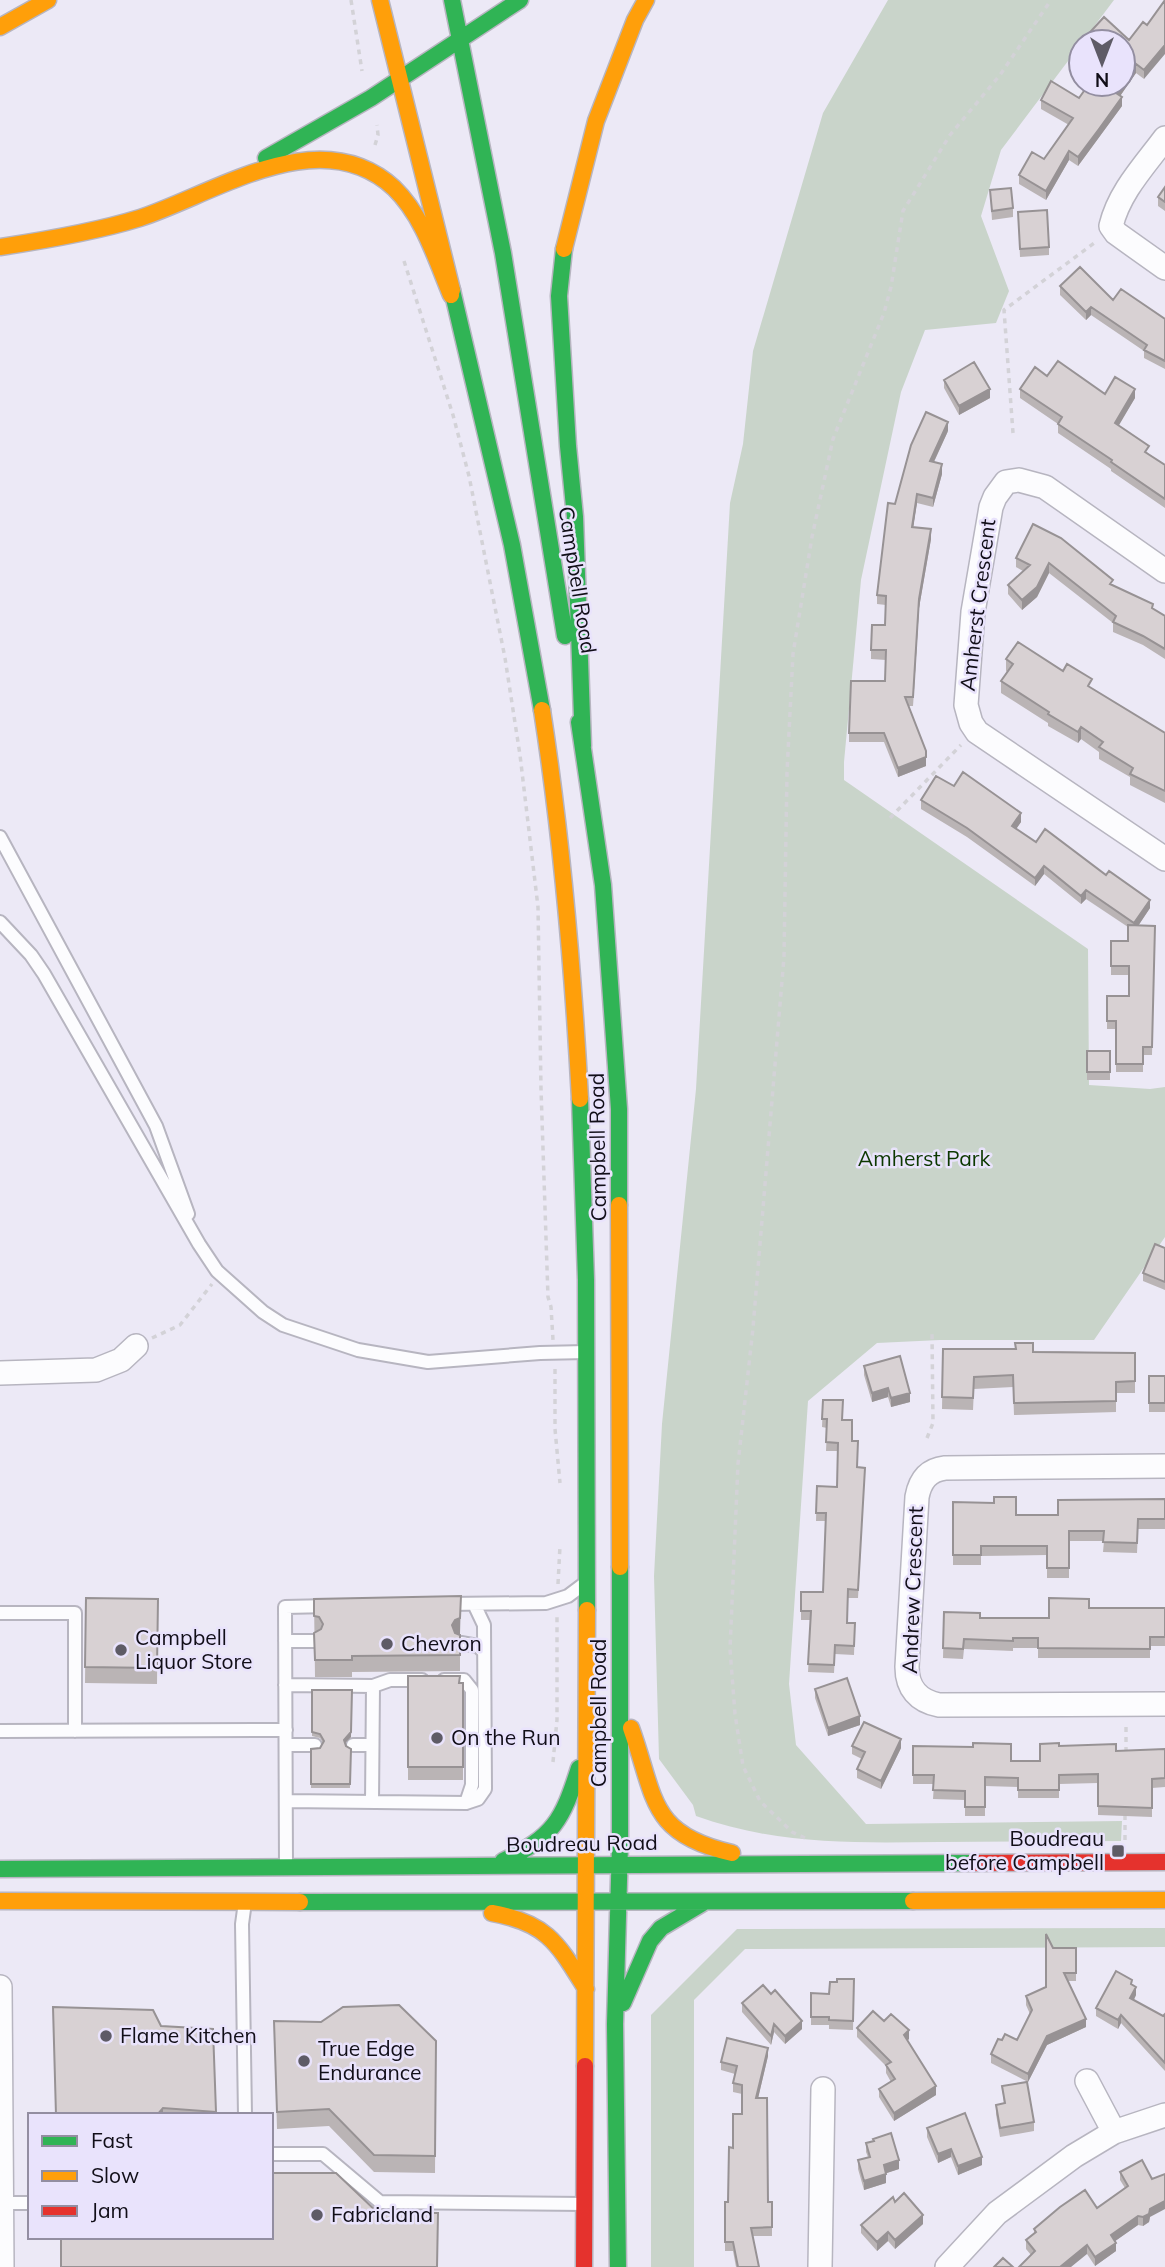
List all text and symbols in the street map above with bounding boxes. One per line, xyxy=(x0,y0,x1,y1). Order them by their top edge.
north arrow xyxy=(1067,28,1137,98)
text: N xyxy=(1095,68,1109,92)
street label: Campbell Road xyxy=(554,504,602,655)
street label: Amherst Crescent xyxy=(954,517,1000,692)
street label: Campbell Road xyxy=(583,1072,611,1222)
park label: Amherst Park xyxy=(858,1145,990,1171)
street label: Andrew Crescent xyxy=(896,1506,928,1674)
place label: Campbell Liquor Store xyxy=(135,1624,252,1674)
place label: Chevron xyxy=(401,1630,482,1656)
marker: Chevron xyxy=(379,1636,395,1652)
street label: Campbell Road xyxy=(585,1639,611,1787)
marker: Campbell Liquor Store xyxy=(113,1642,129,1658)
place label: On the Run xyxy=(451,1724,561,1750)
marker: On the Run xyxy=(429,1730,445,1746)
place label: Boudreau before Campbell xyxy=(945,1825,1104,1875)
street label: Boudreau Road xyxy=(506,1829,658,1857)
marker: Boudreau before Campbell xyxy=(1110,1843,1126,1859)
place label: Flame Kitchen xyxy=(120,2022,257,2048)
marker: Flame Kitchen xyxy=(98,2028,114,2044)
place label: True Edge Endurance xyxy=(318,2035,421,2085)
marker: True Edge Endurance xyxy=(296,2053,312,2069)
legend xyxy=(28,2113,273,2239)
text: Fast xyxy=(91,2127,133,2153)
text: Slow xyxy=(91,2162,139,2188)
text: Jam xyxy=(91,2197,129,2223)
place label: Fabricland xyxy=(331,2201,433,2227)
marker: Fabricland xyxy=(309,2207,325,2223)

